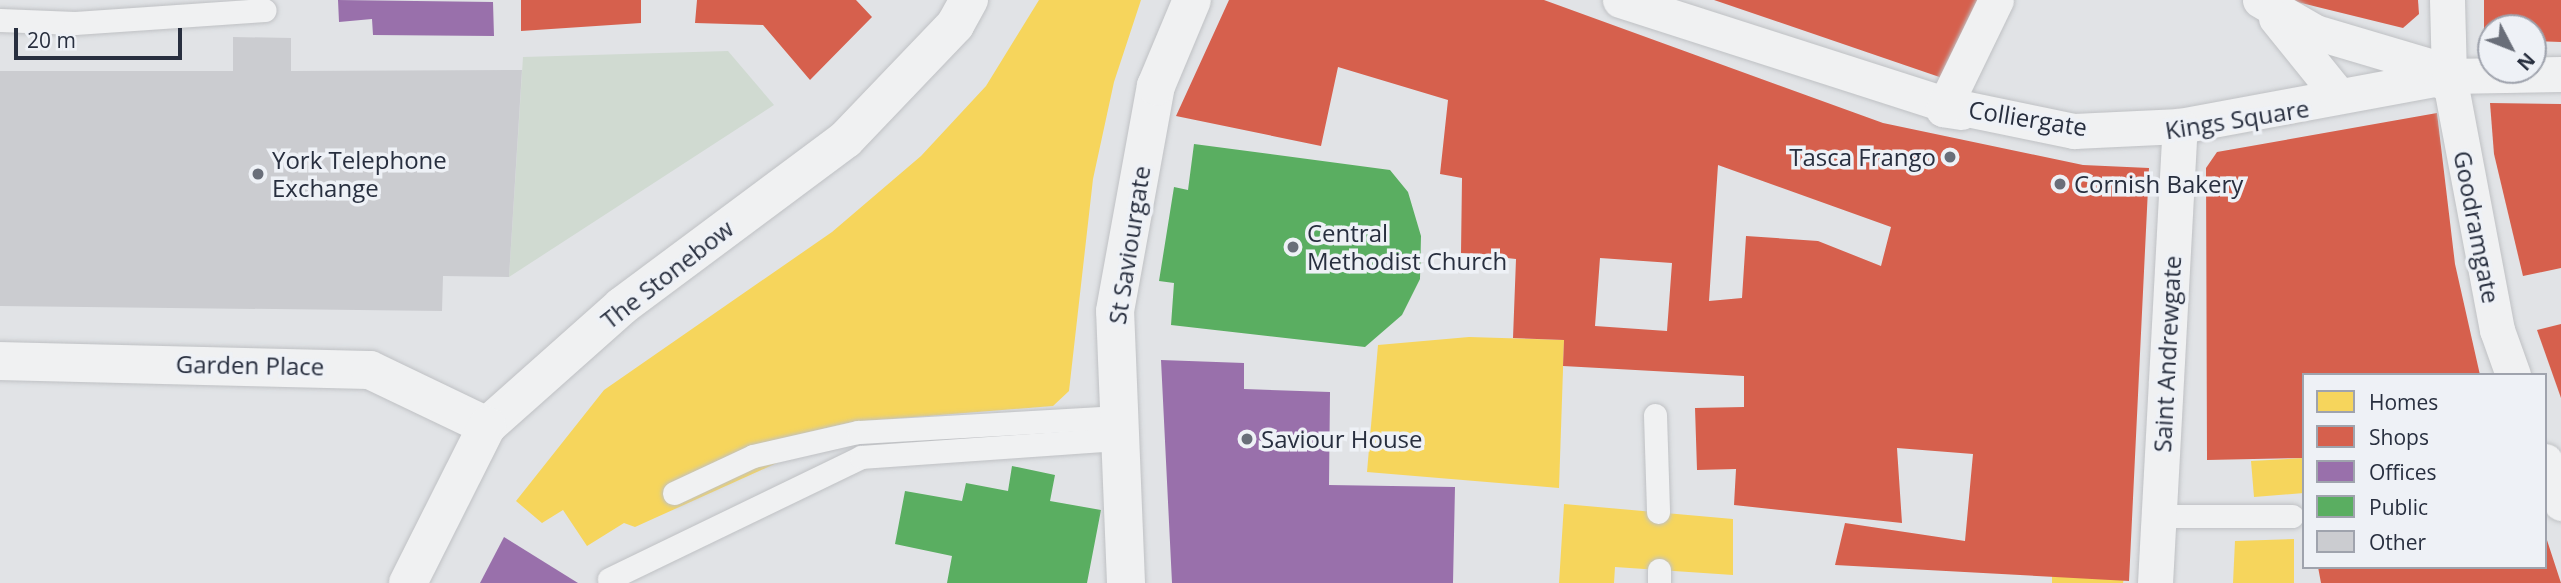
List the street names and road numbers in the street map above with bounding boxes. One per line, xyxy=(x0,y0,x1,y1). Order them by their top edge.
street label: Kings Square xyxy=(2163,93,2311,145)
street label: Colliergate xyxy=(1967,94,2089,142)
street label: Goodramgate xyxy=(2448,148,2506,306)
street label: St Saviourgate xyxy=(1102,164,1156,326)
street label: The Stonebow xyxy=(595,213,739,335)
street label: Saint Andrewgate xyxy=(2147,255,2187,453)
street label: Garden Place xyxy=(176,349,324,381)

